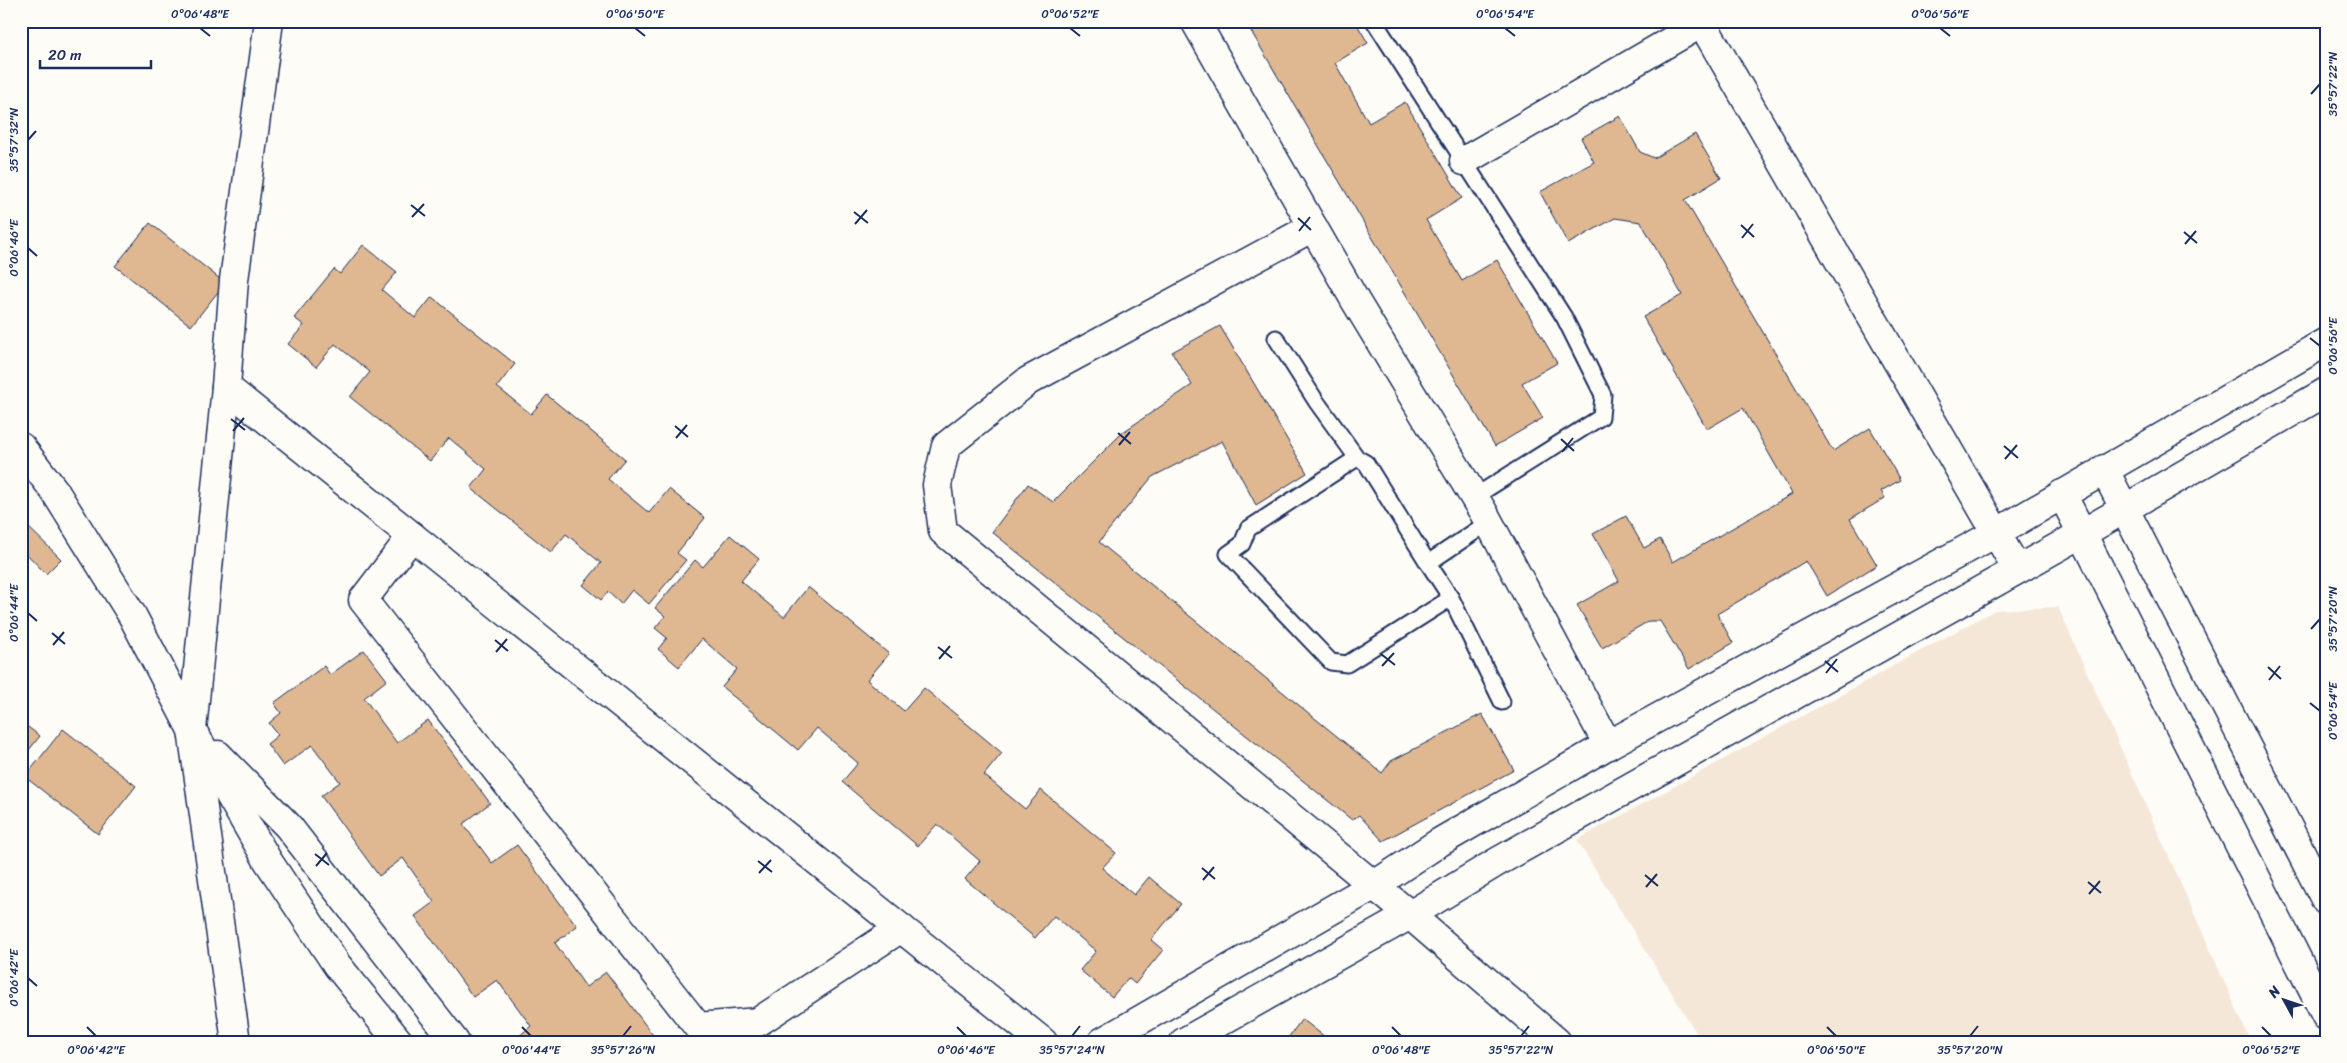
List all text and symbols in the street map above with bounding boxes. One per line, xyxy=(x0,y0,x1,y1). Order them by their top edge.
text: 0°06'48"E xyxy=(171,3,230,25)
text: 0°06'50"E xyxy=(606,3,665,25)
text: 0°06'52"E xyxy=(1041,3,1100,25)
text: 0°06'54"E xyxy=(1476,3,1535,25)
text: 0°06'56"E xyxy=(1911,3,1970,25)
scale bar xyxy=(40,38,151,70)
text: 20 m xyxy=(48,42,82,68)
text: 35°57'22"N xyxy=(2322,51,2344,116)
text: 35°57'32"N xyxy=(3,107,25,172)
text: 0°06'46"E xyxy=(3,218,25,277)
text: 0°06'56"E xyxy=(2322,316,2344,375)
text: 0°06'44"E xyxy=(3,583,25,642)
text: 35°57'20"N xyxy=(2322,586,2344,652)
text: 0°06'54"E xyxy=(2322,681,2344,740)
text: 0°06'42"E xyxy=(3,948,25,1007)
north arrow xyxy=(2260,976,2310,1026)
text: N xyxy=(2261,980,2287,1004)
text: 0°06'42"E xyxy=(67,1039,126,1061)
text: 0°06'44"E xyxy=(502,1039,561,1061)
text: 35°57'26"N xyxy=(591,1039,656,1061)
text: 0°06'46"E xyxy=(937,1039,996,1061)
text: 35°57'24"N xyxy=(1039,1039,1105,1061)
text: 0°06'48"E xyxy=(1372,1039,1431,1061)
text: 35°57'22"N xyxy=(1489,1039,1554,1061)
text: 0°06'50"E xyxy=(1807,1039,1866,1061)
text: 35°57'20"N xyxy=(1937,1039,2003,1061)
text: 0°06'52"E xyxy=(2242,1039,2301,1061)

